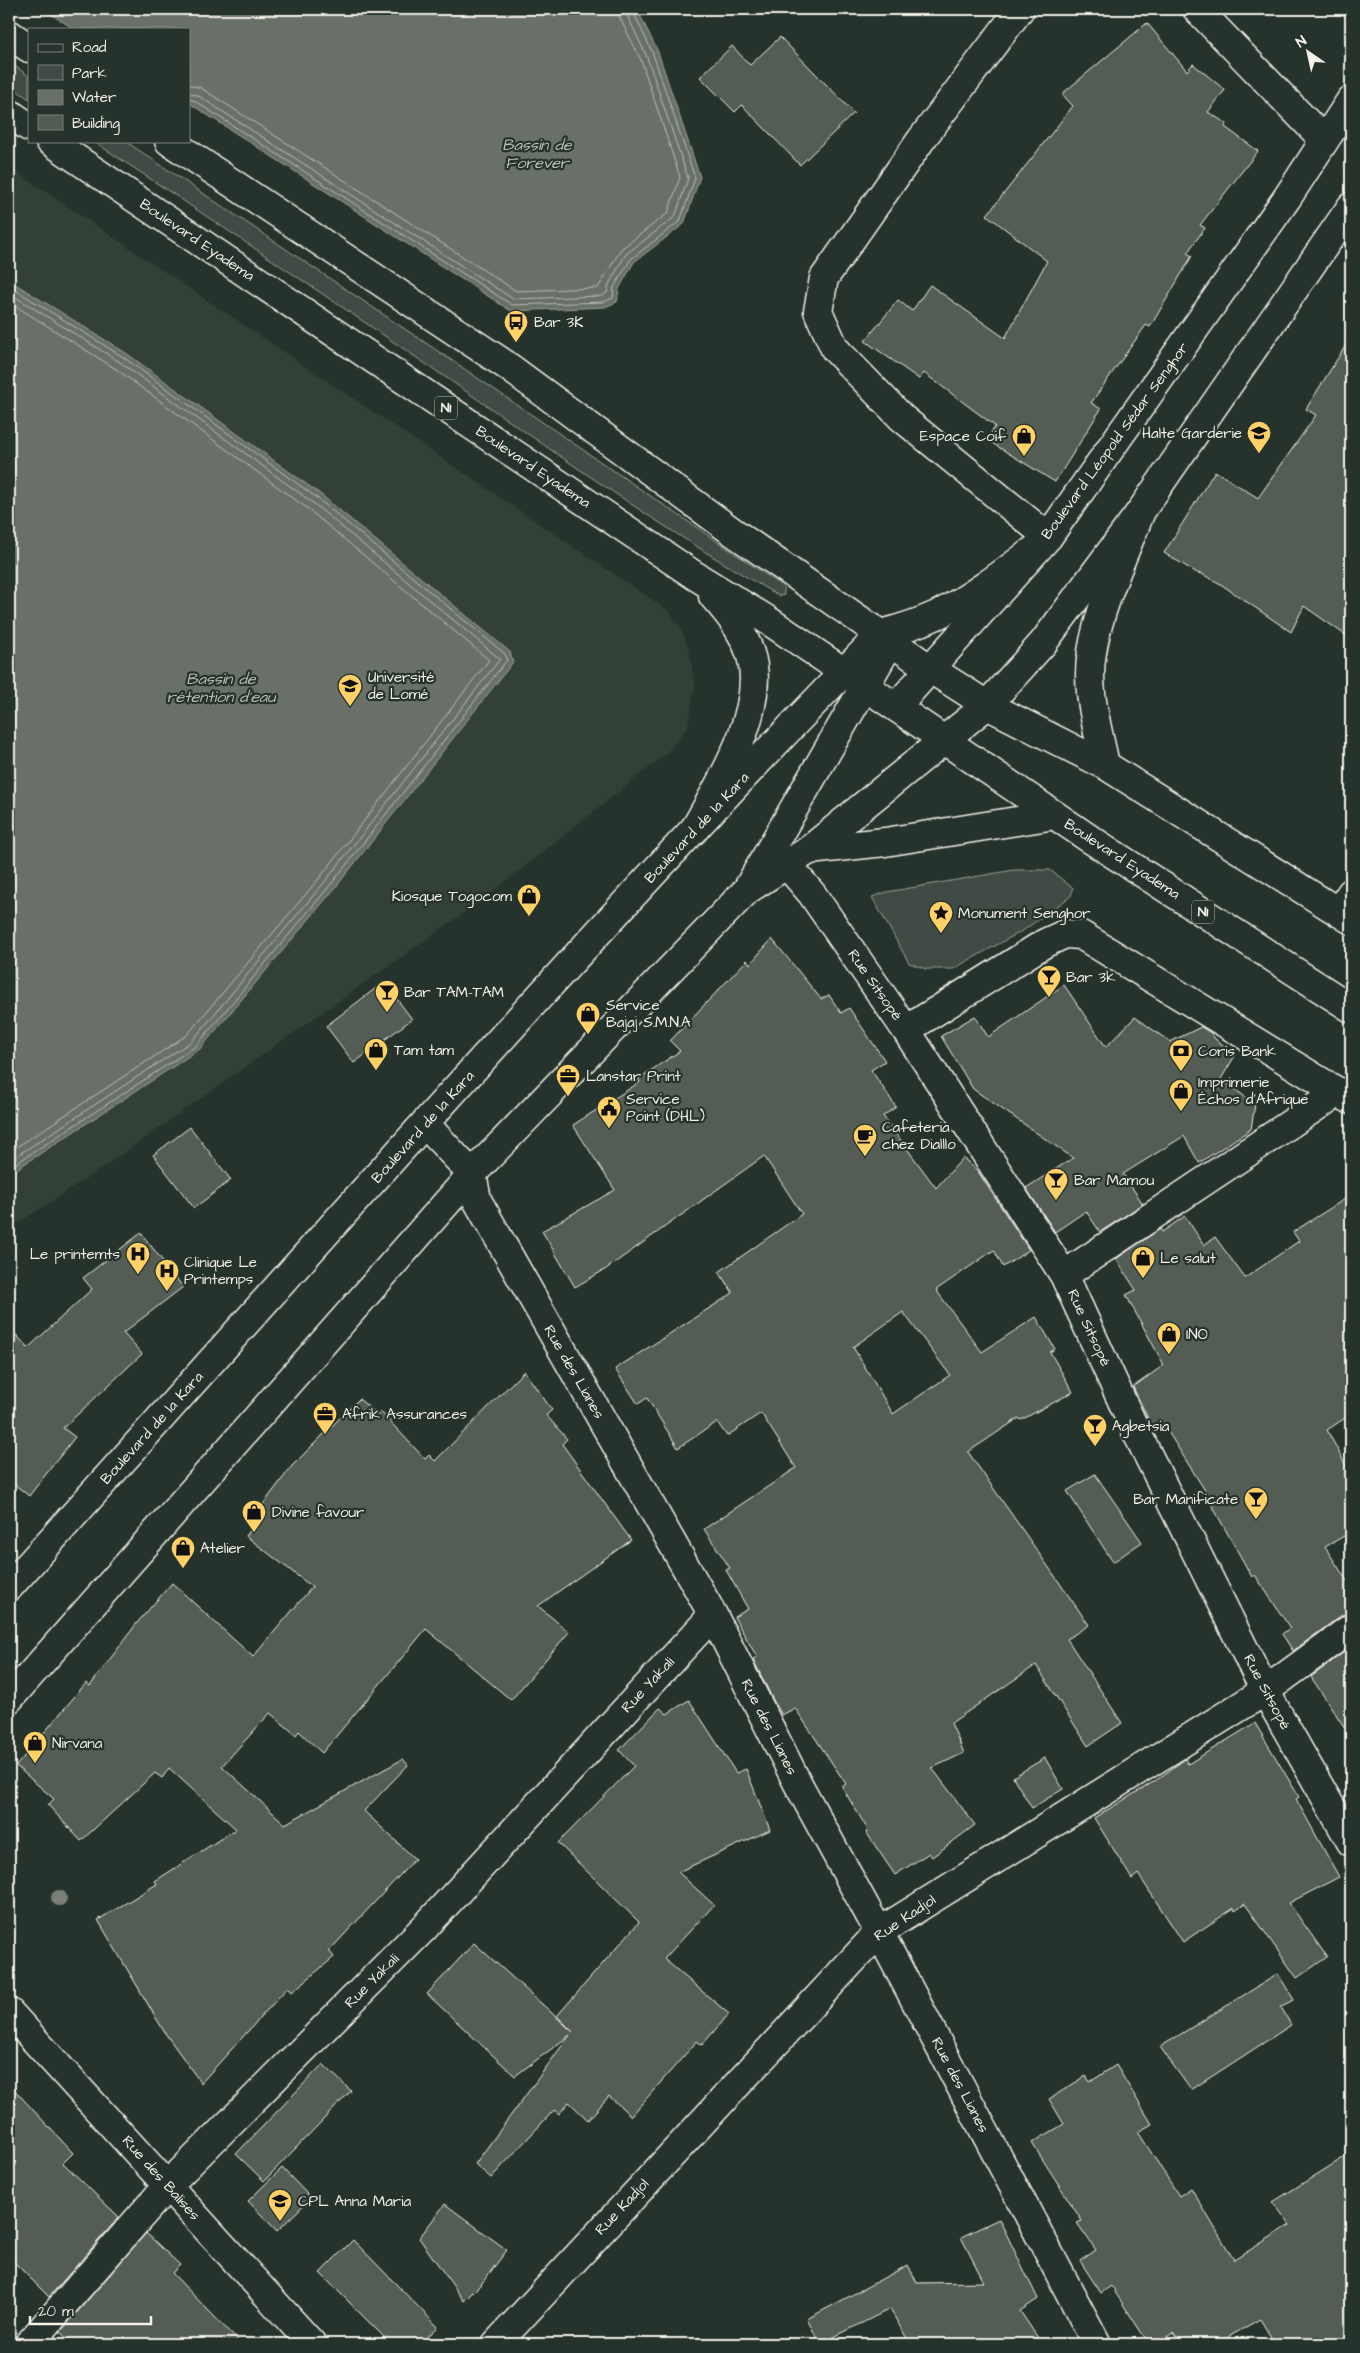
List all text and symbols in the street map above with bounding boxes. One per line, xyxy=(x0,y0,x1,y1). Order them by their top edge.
legend xyxy=(28,28,190,142)
north arrow xyxy=(1282,28,1332,78)
text: N xyxy=(1292,31,1311,53)
text: Road xyxy=(72,37,107,58)
text: Park xyxy=(72,63,107,84)
text: Water xyxy=(72,87,116,108)
text: Building xyxy=(72,113,120,135)
water label: Bassin de Forever xyxy=(502,134,573,174)
street label: Boulevard Eyadema xyxy=(135,194,259,287)
bus stop icon: Bar 3K xyxy=(503,309,529,343)
place label: Bar 3K xyxy=(534,312,583,333)
street label: Boulevard Léopold Sédar Senghor xyxy=(1036,338,1194,544)
road number: N1 xyxy=(435,396,457,419)
school or university icon: Halte Garderie xyxy=(1246,420,1272,454)
street label: Boulevard Eyadema xyxy=(471,421,595,514)
shop icon: Espace Coif xyxy=(1011,423,1037,457)
place label: Halte Garderie xyxy=(1142,423,1242,444)
place label: Espace Coif xyxy=(920,426,1006,447)
place label: Université de Lomé xyxy=(368,667,434,705)
water label: Bassin de rétention d'eau xyxy=(167,668,276,708)
school or university icon: Université de Lomé xyxy=(337,673,363,707)
street label: Boulevard de la Kara xyxy=(640,768,754,888)
street label: Boulevard Eyadema xyxy=(1059,814,1184,905)
shop icon: Kiosque Togocom xyxy=(516,883,542,917)
place label: Kiosque Togocom xyxy=(392,886,512,908)
place icon: Monument Senghor xyxy=(928,900,954,934)
road number: N1 xyxy=(1192,900,1214,924)
place label: Monument Senghor xyxy=(958,903,1090,925)
street label: Rue Sitsopé xyxy=(843,945,907,1025)
bar icon: Bar 3k xyxy=(1036,964,1062,998)
place label: Bar 3k xyxy=(1066,967,1115,988)
bar icon: Bar TAM-TAM xyxy=(374,979,400,1013)
place label: Bar TAM-TAM xyxy=(404,982,504,1003)
place label: Service Bajaj S.M.N.A xyxy=(606,995,691,1033)
shop icon: Service Bajaj S.M.N.A xyxy=(575,1001,601,1035)
shop icon: Tam tam xyxy=(363,1037,389,1071)
bank icon: Coris Bank xyxy=(1168,1038,1194,1072)
place label: Tam tam xyxy=(394,1040,454,1061)
place label: Coris Bank xyxy=(1198,1041,1276,1062)
office icon: Lanstar Print xyxy=(555,1063,581,1097)
street label: Boulevard de la Kara xyxy=(367,1066,480,1188)
place label: Lanstar Print xyxy=(586,1066,681,1087)
place label: Imprimerie Échos d'Afrique xyxy=(1198,1072,1308,1110)
shop icon: Imprimerie Échos d'Afrique xyxy=(1168,1078,1194,1112)
place label: Service Point (DHL) xyxy=(626,1089,705,1127)
public building icon: Service Point (DHL) xyxy=(596,1095,622,1129)
place label: Cafeteria chez Dialllo xyxy=(882,1117,956,1155)
cafe icon: Cafeteria chez Dialllo xyxy=(852,1123,878,1157)
bar icon: Bar Mamou xyxy=(1043,1167,1069,1201)
place label: Bar Mamou xyxy=(1074,1170,1155,1191)
hospital icon: Le printemts xyxy=(125,1241,151,1275)
place label: Le printemts xyxy=(30,1244,120,1265)
shop icon: Le salut xyxy=(1130,1245,1156,1279)
place label: Le salut xyxy=(1160,1248,1216,1269)
place label: Clinique Le Printemps xyxy=(184,1252,257,1290)
hospital icon: Clinique Le Printemps xyxy=(154,1258,180,1292)
street label: Rue Sitsopé xyxy=(1062,1286,1116,1370)
street label: Rue des Lianes xyxy=(539,1321,610,1423)
shop icon: INO xyxy=(1156,1321,1182,1355)
place label: INO xyxy=(1186,1324,1208,1345)
street label: Boulevard de la Kara xyxy=(96,1367,209,1489)
office icon: Afrik Assurances xyxy=(312,1401,338,1435)
place label: Afrik Assurances xyxy=(342,1404,468,1425)
bar icon: Agbetsia xyxy=(1082,1413,1108,1447)
place label: Agbetsia xyxy=(1112,1416,1170,1438)
bar icon: Bar Manificate xyxy=(1243,1486,1269,1520)
place label: Bar Manificate xyxy=(1133,1489,1238,1510)
shop icon: Divine favour xyxy=(241,1499,267,1533)
place label: Divine favour xyxy=(272,1502,364,1523)
shop icon: Atelier xyxy=(170,1535,196,1569)
place label: Atelier xyxy=(200,1538,245,1559)
street label: Rue Sitsopé xyxy=(1238,1650,1296,1734)
street label: Rue Yakali xyxy=(617,1652,680,1718)
street label: Rue des Lianes xyxy=(736,1675,802,1779)
shop icon: Nirvana xyxy=(22,1730,48,1764)
place label: Nirvana xyxy=(52,1733,103,1754)
street label: Rue Kadjol xyxy=(870,1890,940,1946)
street label: Rue Yakali xyxy=(340,1948,405,2013)
street label: Rue des Lianes xyxy=(926,2034,994,2137)
street label: Rue des Balises xyxy=(117,2131,205,2225)
street label: Rue Kadjol xyxy=(590,2174,654,2240)
school or university icon: CPL Anna Maria xyxy=(267,2188,293,2222)
place label: CPL Anna Maria xyxy=(298,2191,411,2212)
scale bar xyxy=(30,2293,151,2325)
text: 20 m xyxy=(38,2301,74,2322)

